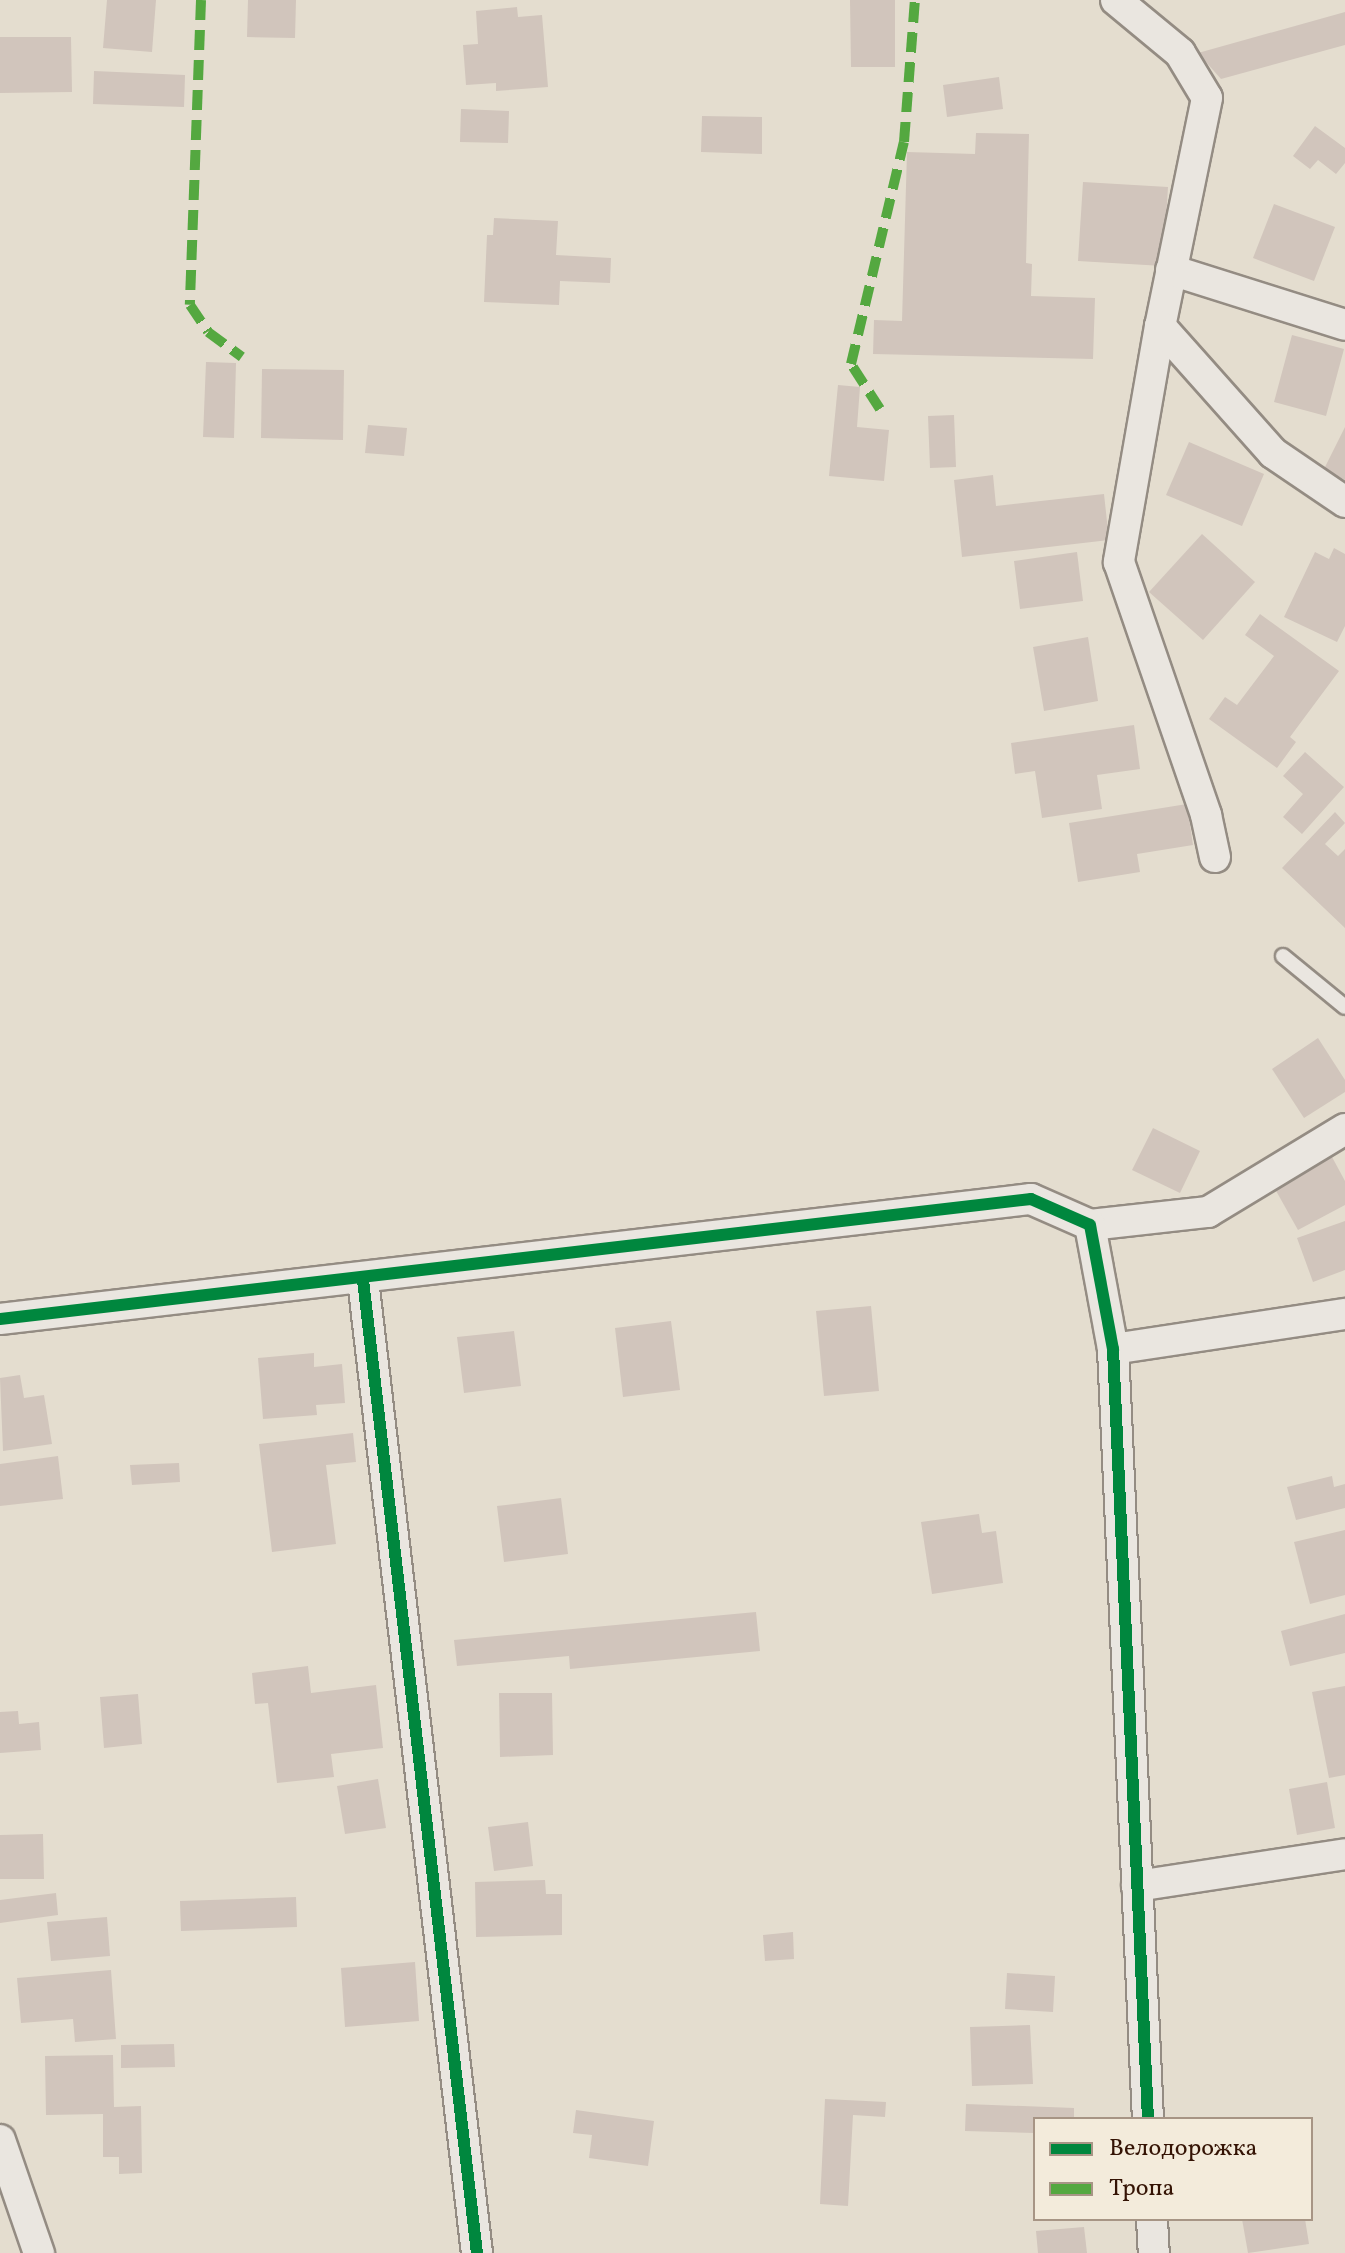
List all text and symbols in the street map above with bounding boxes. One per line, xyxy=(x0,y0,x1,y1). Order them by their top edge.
legend xyxy=(1033,2117,1313,2221)
text: Велодорожка xyxy=(1109,2132,1257,2166)
text: Тропа xyxy=(1109,2172,1175,2206)

